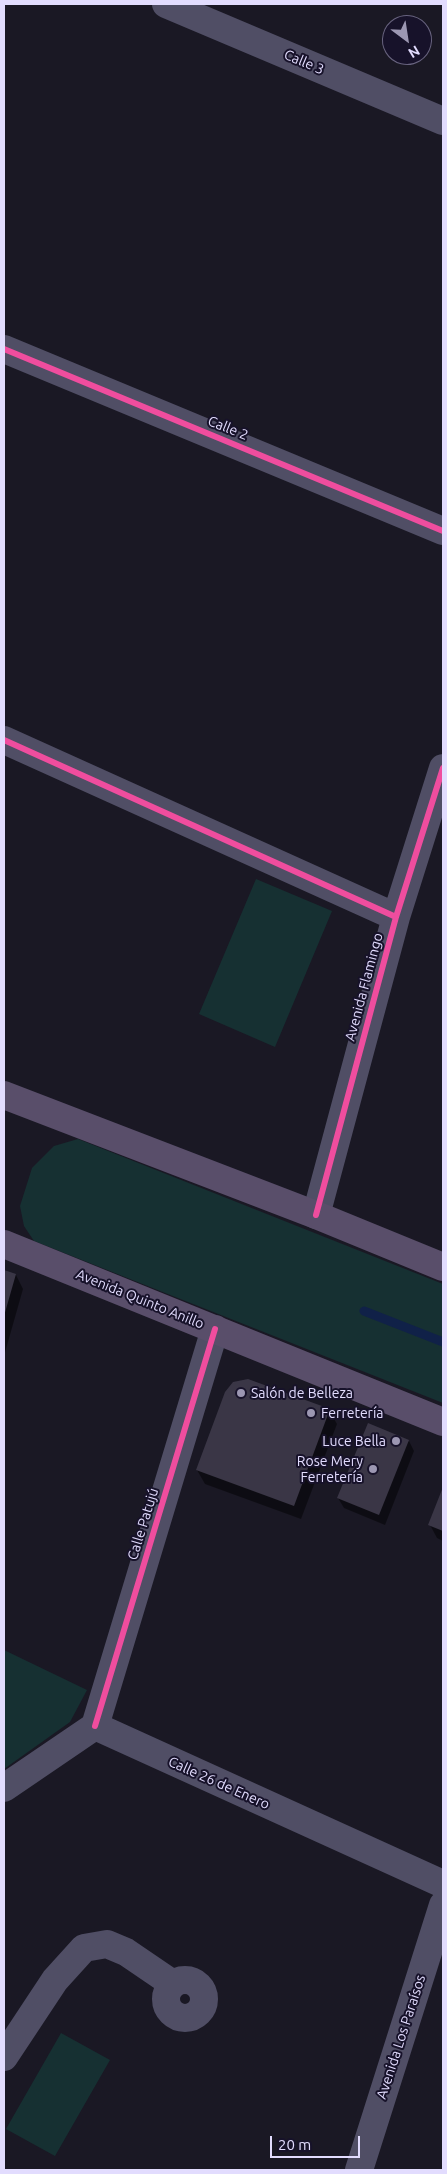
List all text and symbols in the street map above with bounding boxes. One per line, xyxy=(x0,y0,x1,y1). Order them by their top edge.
north arrow xyxy=(382,15,432,65)
text: N xyxy=(406,42,423,62)
street label: Calle 3 xyxy=(281,46,327,78)
street label: Calle 2 xyxy=(205,412,251,444)
street label: Avenida Flamingo xyxy=(341,931,387,1043)
street label: Avenida Quinto Anillo xyxy=(74,1266,206,1332)
place label: Salón de Belleza xyxy=(251,1385,353,1401)
marker: Salón de Belleza xyxy=(235,1387,247,1399)
place label: Ferretería xyxy=(321,1405,384,1421)
marker: Ferretería xyxy=(305,1407,317,1419)
place label: Luce Bella xyxy=(322,1433,386,1449)
marker: Luce Bella xyxy=(390,1435,402,1447)
place label: Rose Mery Ferretería xyxy=(297,1453,363,1485)
marker: Rose Mery Ferretería xyxy=(367,1463,379,1475)
street label: Calle Patujú xyxy=(124,1486,162,1562)
street label: Calle 26 de Enero xyxy=(166,1753,272,1813)
street label: Avenida Los Paraísos xyxy=(373,1973,429,2101)
scale bar xyxy=(272,2126,362,2158)
text: 20 m xyxy=(278,2136,311,2153)

